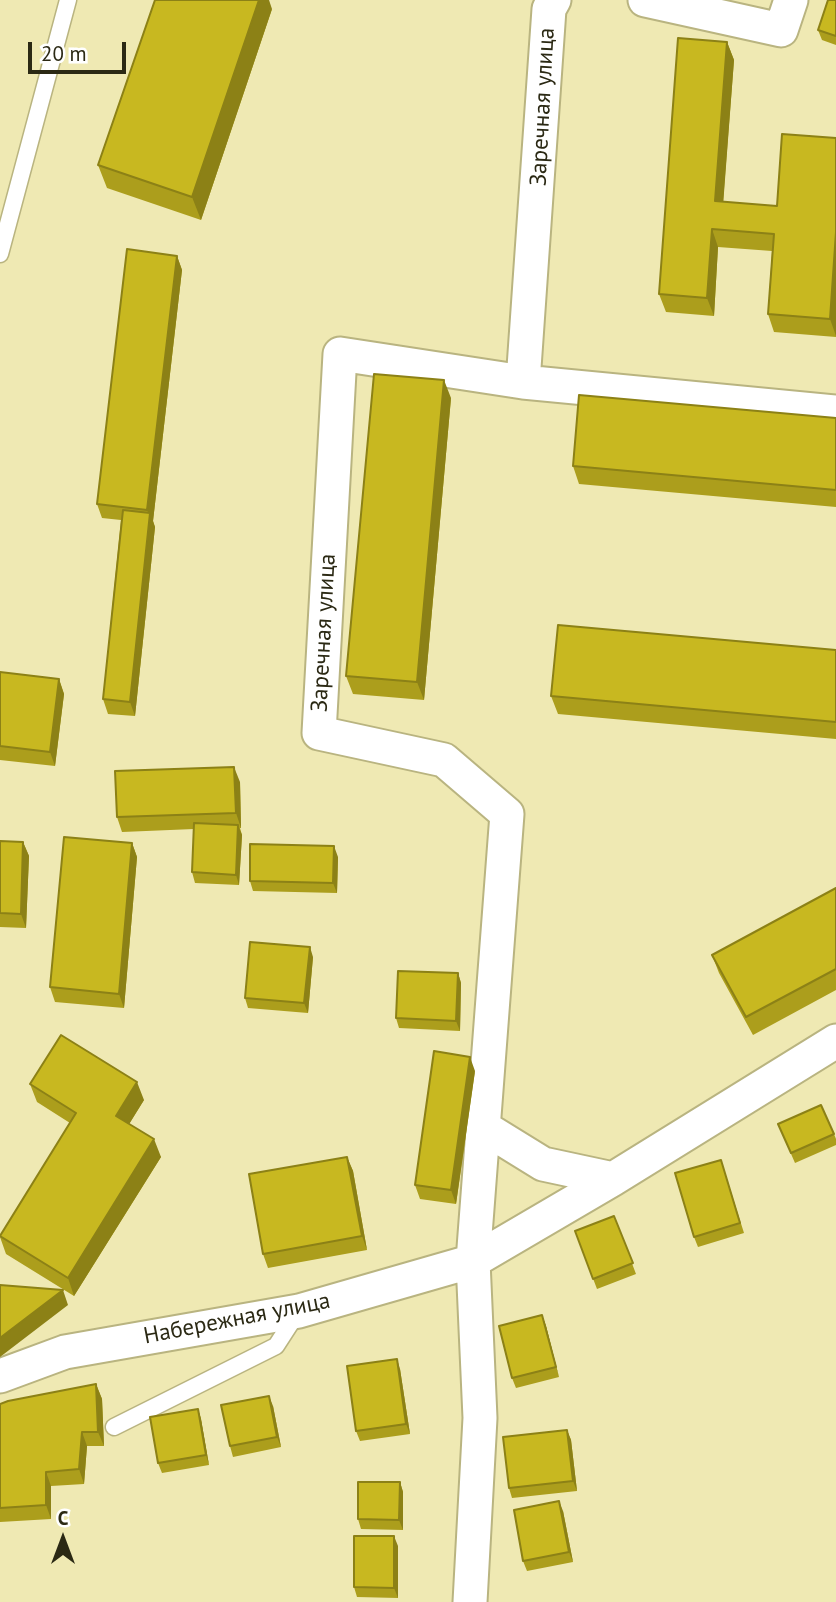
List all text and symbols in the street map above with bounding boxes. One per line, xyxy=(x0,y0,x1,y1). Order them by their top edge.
street label: Заречная улица xyxy=(525,27,561,187)
scale bar xyxy=(32,28,130,72)
text: 20 m xyxy=(41,40,87,67)
street label: Заречная улица xyxy=(306,553,342,713)
street label: Набережная улица xyxy=(141,1287,333,1351)
north arrow xyxy=(28,1504,98,1574)
text: С xyxy=(58,1506,68,1530)

